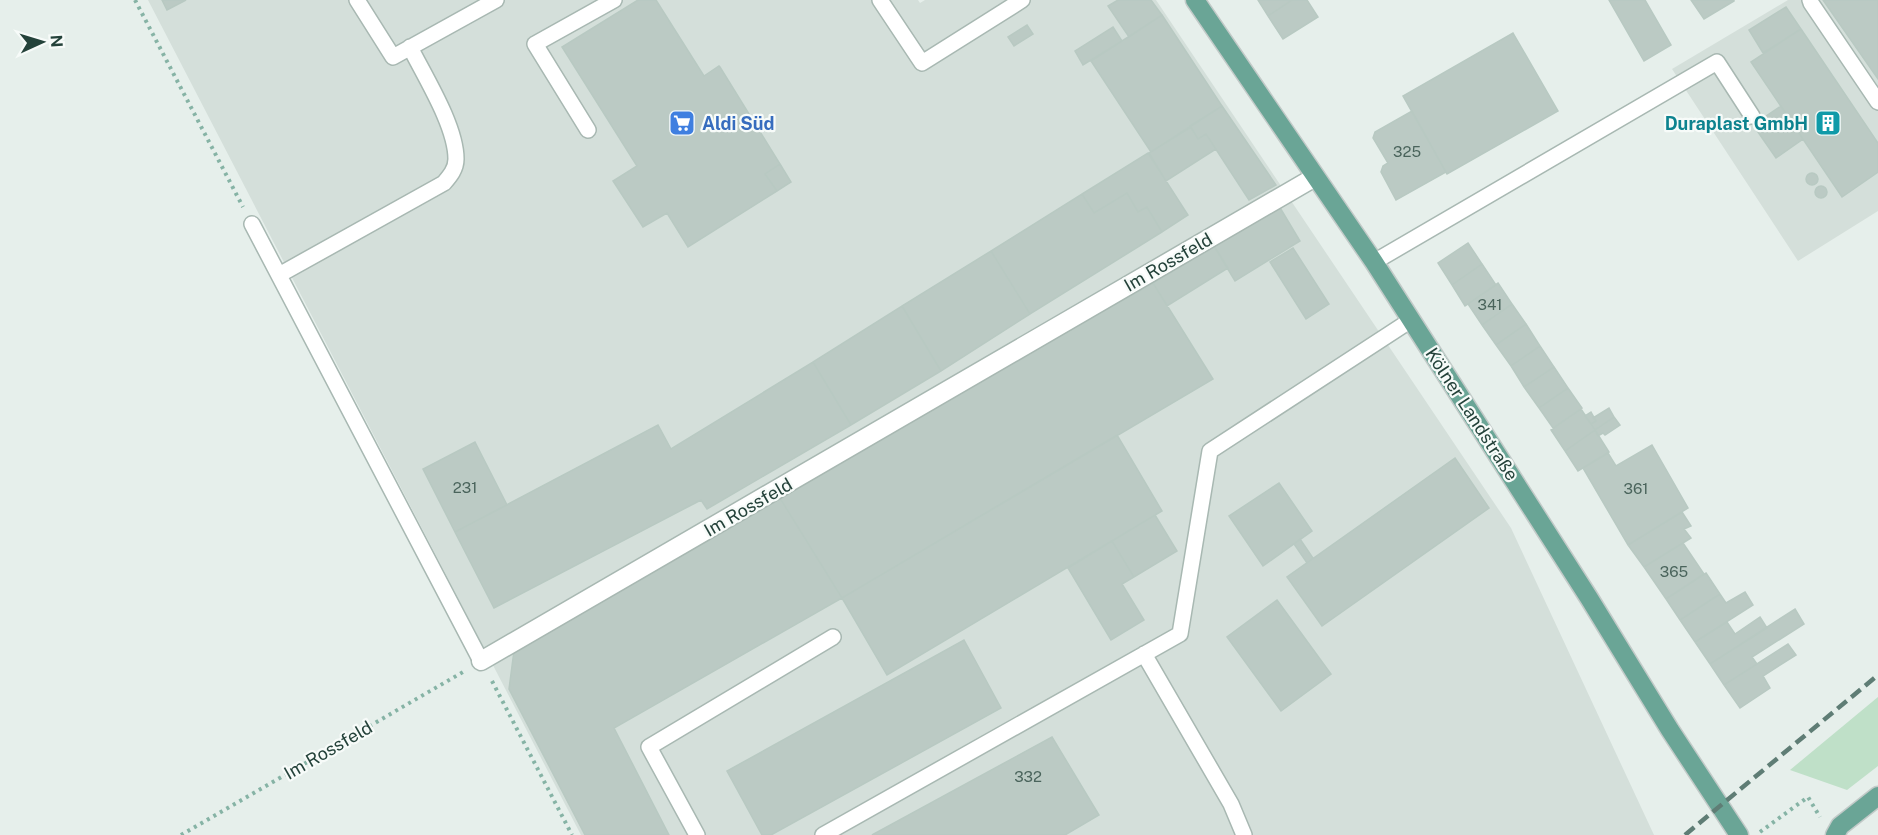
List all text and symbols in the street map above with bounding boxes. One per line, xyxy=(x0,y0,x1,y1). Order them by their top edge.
north arrow xyxy=(12,12,72,72)
text: N xyxy=(47,34,66,48)
supermarket icon: Aldi Süd xyxy=(667,108,697,138)
building icon: Duraplast GmbH xyxy=(1813,108,1843,138)
place label: Aldi Süd xyxy=(702,113,774,134)
place label: Duraplast GmbH xyxy=(1665,113,1808,134)
house number: 325 xyxy=(1393,143,1421,160)
street label: Im Rossfeld xyxy=(1120,228,1216,296)
house number: 341 xyxy=(1478,296,1502,313)
street label: Kölner Landstraße xyxy=(1421,344,1523,484)
street label: Im Rossfeld xyxy=(700,473,796,541)
house number: 231 xyxy=(453,479,477,496)
house number: 361 xyxy=(1624,480,1648,497)
house number: 365 xyxy=(1660,563,1688,580)
street label: Im Rossfeld xyxy=(280,716,376,784)
house number: 332 xyxy=(1014,768,1042,785)

